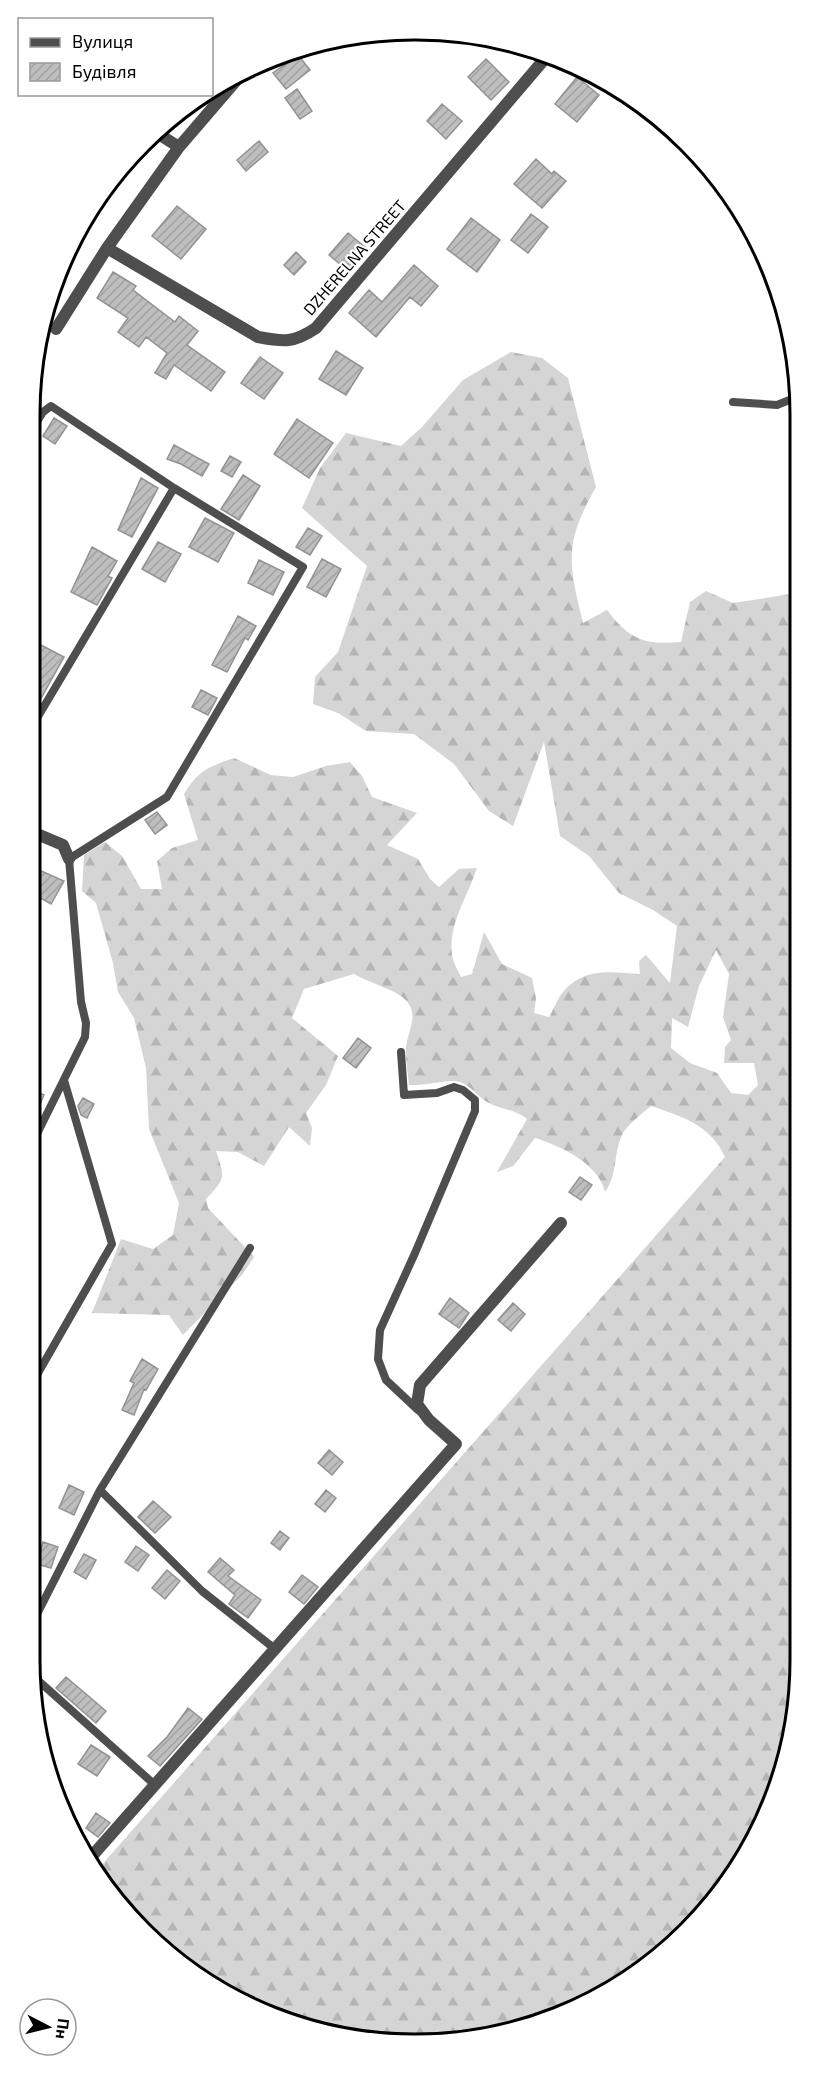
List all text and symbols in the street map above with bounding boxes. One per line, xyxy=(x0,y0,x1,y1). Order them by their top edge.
legend xyxy=(18,18,213,96)
text: Вулиця xyxy=(72,30,133,52)
text: Будівля xyxy=(72,60,136,82)
street label: DZHERELNA STREET xyxy=(299,196,409,318)
north arrow xyxy=(18,1997,78,2057)
text: Пн xyxy=(53,2017,74,2040)

